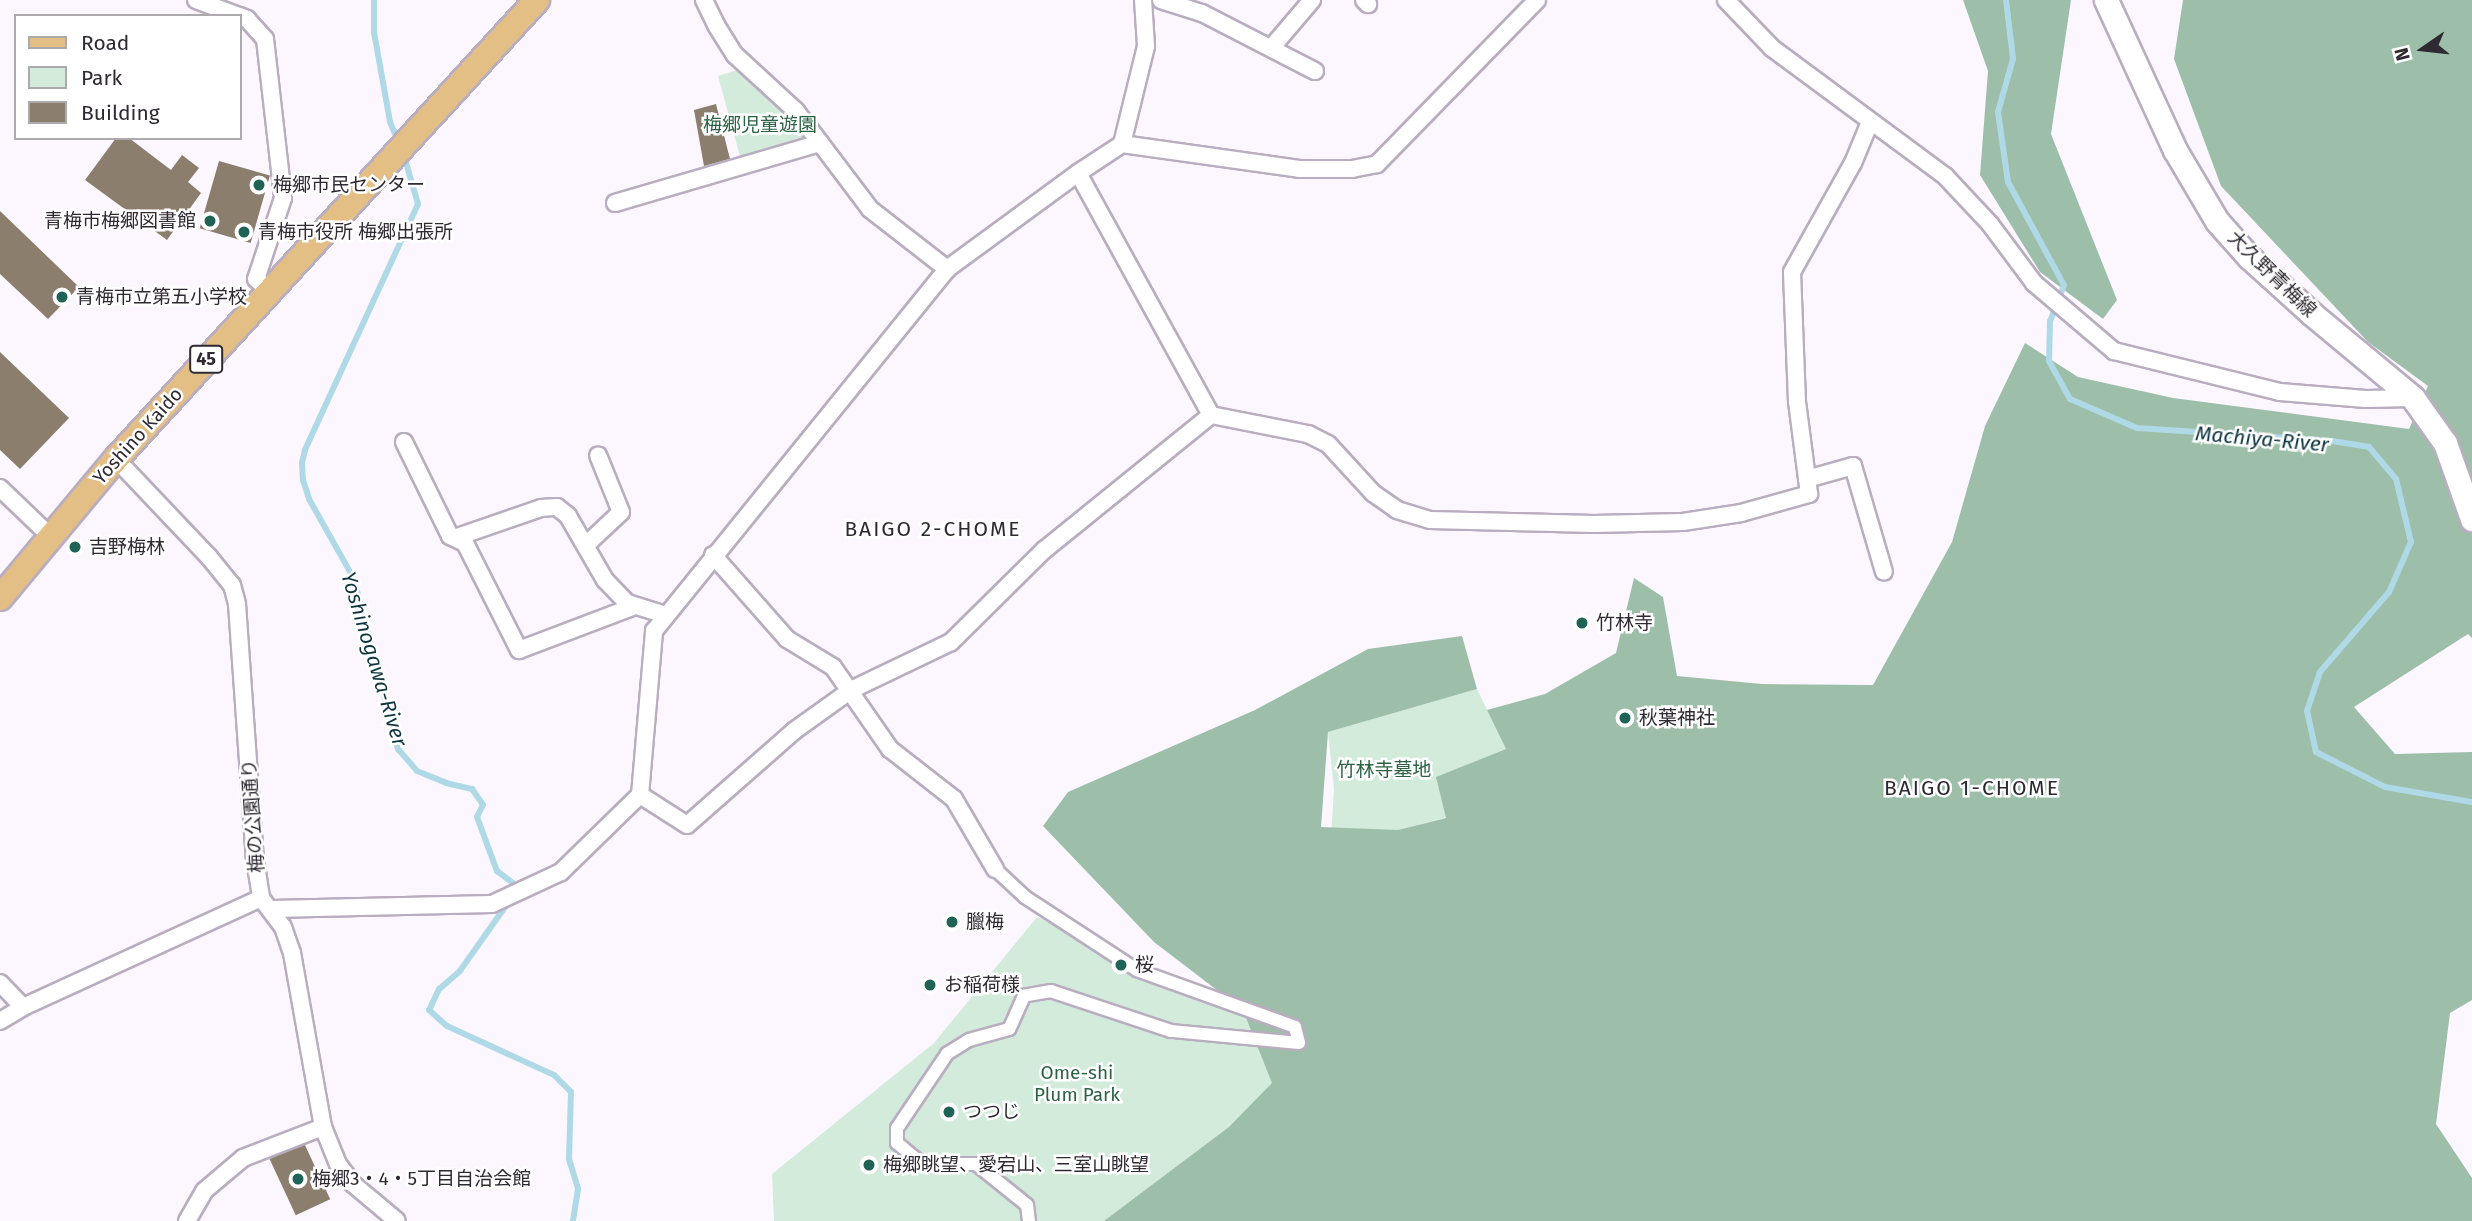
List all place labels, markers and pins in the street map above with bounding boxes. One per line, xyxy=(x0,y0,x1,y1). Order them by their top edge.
place label: 梅郷市民センター xyxy=(273,174,425,196)
marker: 梅郷市民センター xyxy=(251,177,267,193)
place label: 青梅市梅郷図書館 xyxy=(44,210,196,232)
marker: 青梅市梅郷図書館 xyxy=(202,213,218,229)
place label: 青梅市役所 梅郷出張所 xyxy=(258,221,453,243)
marker: 青梅市役所 梅郷出張所 xyxy=(236,224,252,240)
place label: 青梅市立第五小学校 xyxy=(76,286,247,308)
marker: 青梅市立第五小学校 xyxy=(54,289,70,305)
place label: 吉野梅林 xyxy=(89,536,165,558)
marker: 吉野梅林 xyxy=(67,539,83,555)
place label: 竹林寺 xyxy=(1596,612,1653,634)
marker: 竹林寺 xyxy=(1574,615,1590,631)
place label: 秋葉神社 xyxy=(1639,707,1715,729)
marker: 秋葉神社 xyxy=(1617,710,1633,726)
place label: 臘梅 xyxy=(966,911,1004,933)
marker: 臘梅 xyxy=(944,914,960,930)
place label: 桜 xyxy=(1135,954,1154,976)
marker: 桜 xyxy=(1113,957,1129,973)
place label: お稲荷様 xyxy=(944,974,1020,996)
marker: お稲荷様 xyxy=(922,977,938,993)
place label: つつじ xyxy=(963,1101,1020,1123)
marker: つつじ xyxy=(941,1104,957,1120)
place label: 梅郷眺望、愛宕山、三室山眺望 xyxy=(883,1154,1149,1176)
marker: 梅郷眺望、愛宕山、三室山眺望 xyxy=(861,1157,877,1173)
place label: 梅郷3・4・5丁目自治会館 xyxy=(312,1168,531,1190)
marker: 梅郷3・4・5丁目自治会館 xyxy=(290,1171,306,1187)

